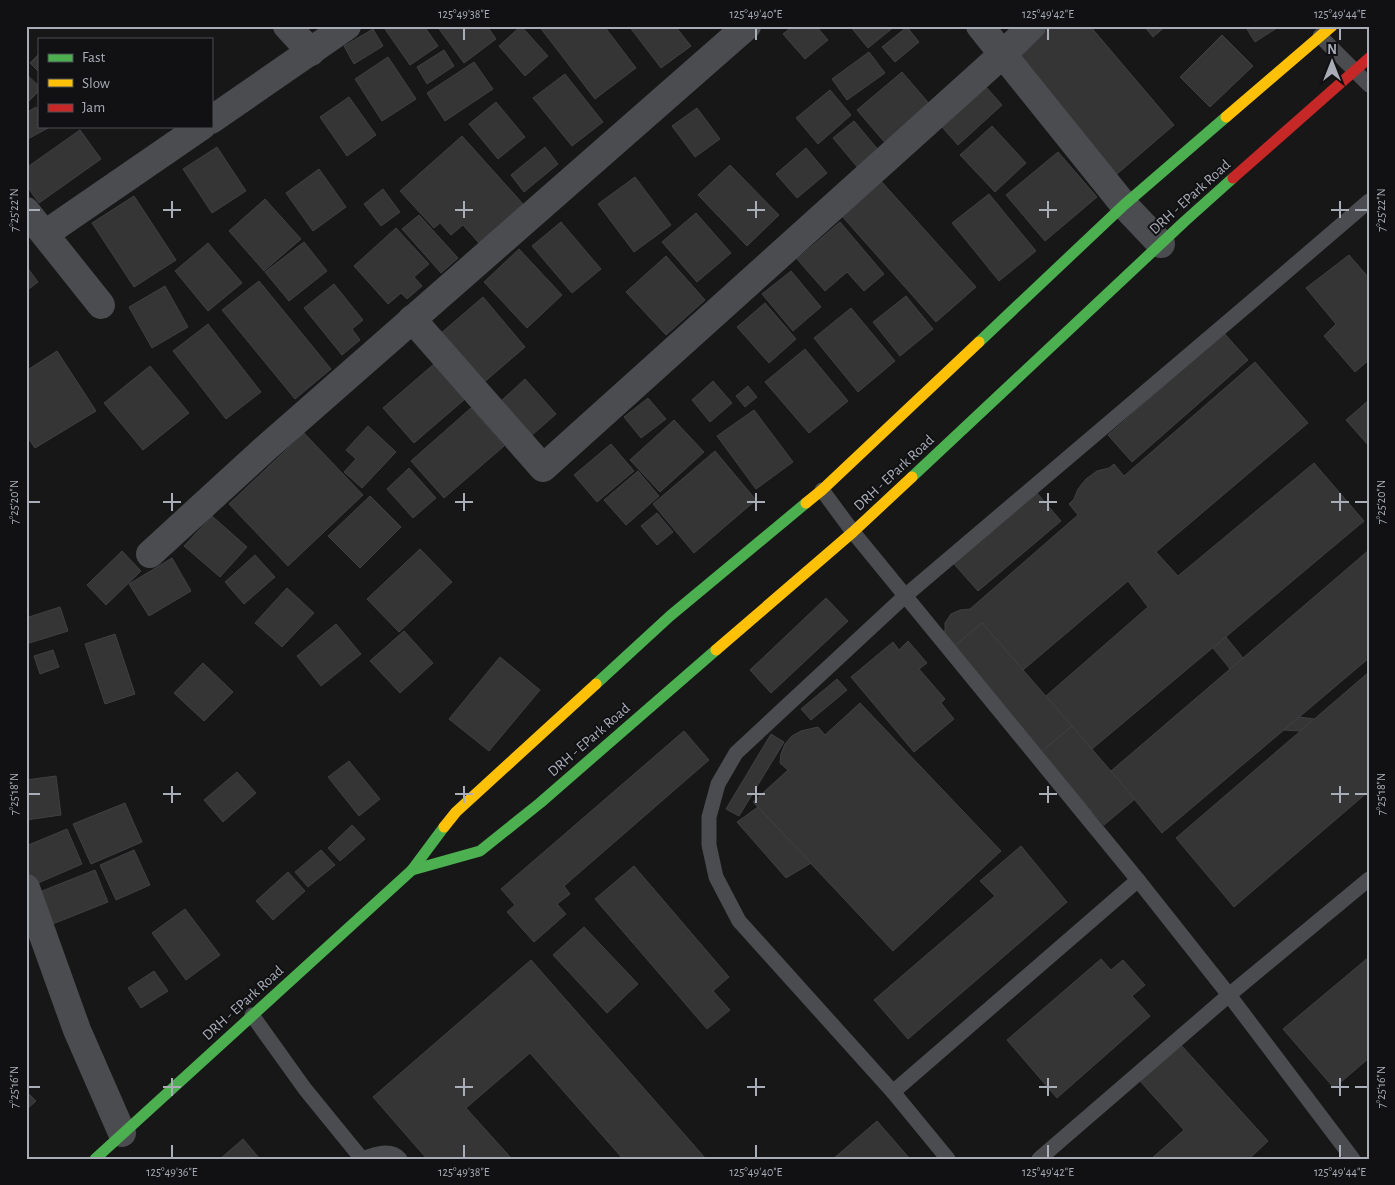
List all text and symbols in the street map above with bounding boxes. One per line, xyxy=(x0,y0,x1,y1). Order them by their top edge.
text: 125°49'38"E xyxy=(438,8,490,20)
text: 125°49'40"E xyxy=(730,8,783,20)
text: 125°49'42"E xyxy=(1022,8,1074,20)
text: 125°49'44"E xyxy=(1314,8,1366,20)
legend xyxy=(38,38,212,128)
north arrow xyxy=(1308,38,1358,88)
text: N xyxy=(1327,43,1337,57)
text: Fast xyxy=(82,50,106,65)
text: Slow xyxy=(82,76,110,91)
text: Jam xyxy=(82,100,105,115)
street label: DRH - EPark Road xyxy=(1147,157,1234,237)
text: 7°25'22"N xyxy=(8,188,20,232)
text: 7°25'22"N xyxy=(1375,188,1387,232)
street label: DRH - EPark Road xyxy=(851,432,937,514)
text: 7°25'20"N xyxy=(8,480,20,524)
text: 7°25'20"N xyxy=(1375,480,1387,524)
street label: DRH - EPark Road xyxy=(545,700,633,780)
text: 7°25'18"N xyxy=(8,773,20,815)
text: 7°25'18"N xyxy=(1375,773,1387,815)
street label: DRH - EPark Road xyxy=(200,963,287,1043)
text: 7°25'16"N xyxy=(8,1066,20,1108)
text: 7°25'16"N xyxy=(1375,1066,1387,1108)
text: 125°49'36"E xyxy=(146,1166,198,1178)
text: 125°49'38"E xyxy=(438,1166,490,1178)
text: 125°49'40"E xyxy=(730,1166,783,1178)
text: 125°49'42"E xyxy=(1022,1166,1074,1178)
text: 125°49'44"E xyxy=(1314,1166,1366,1178)

